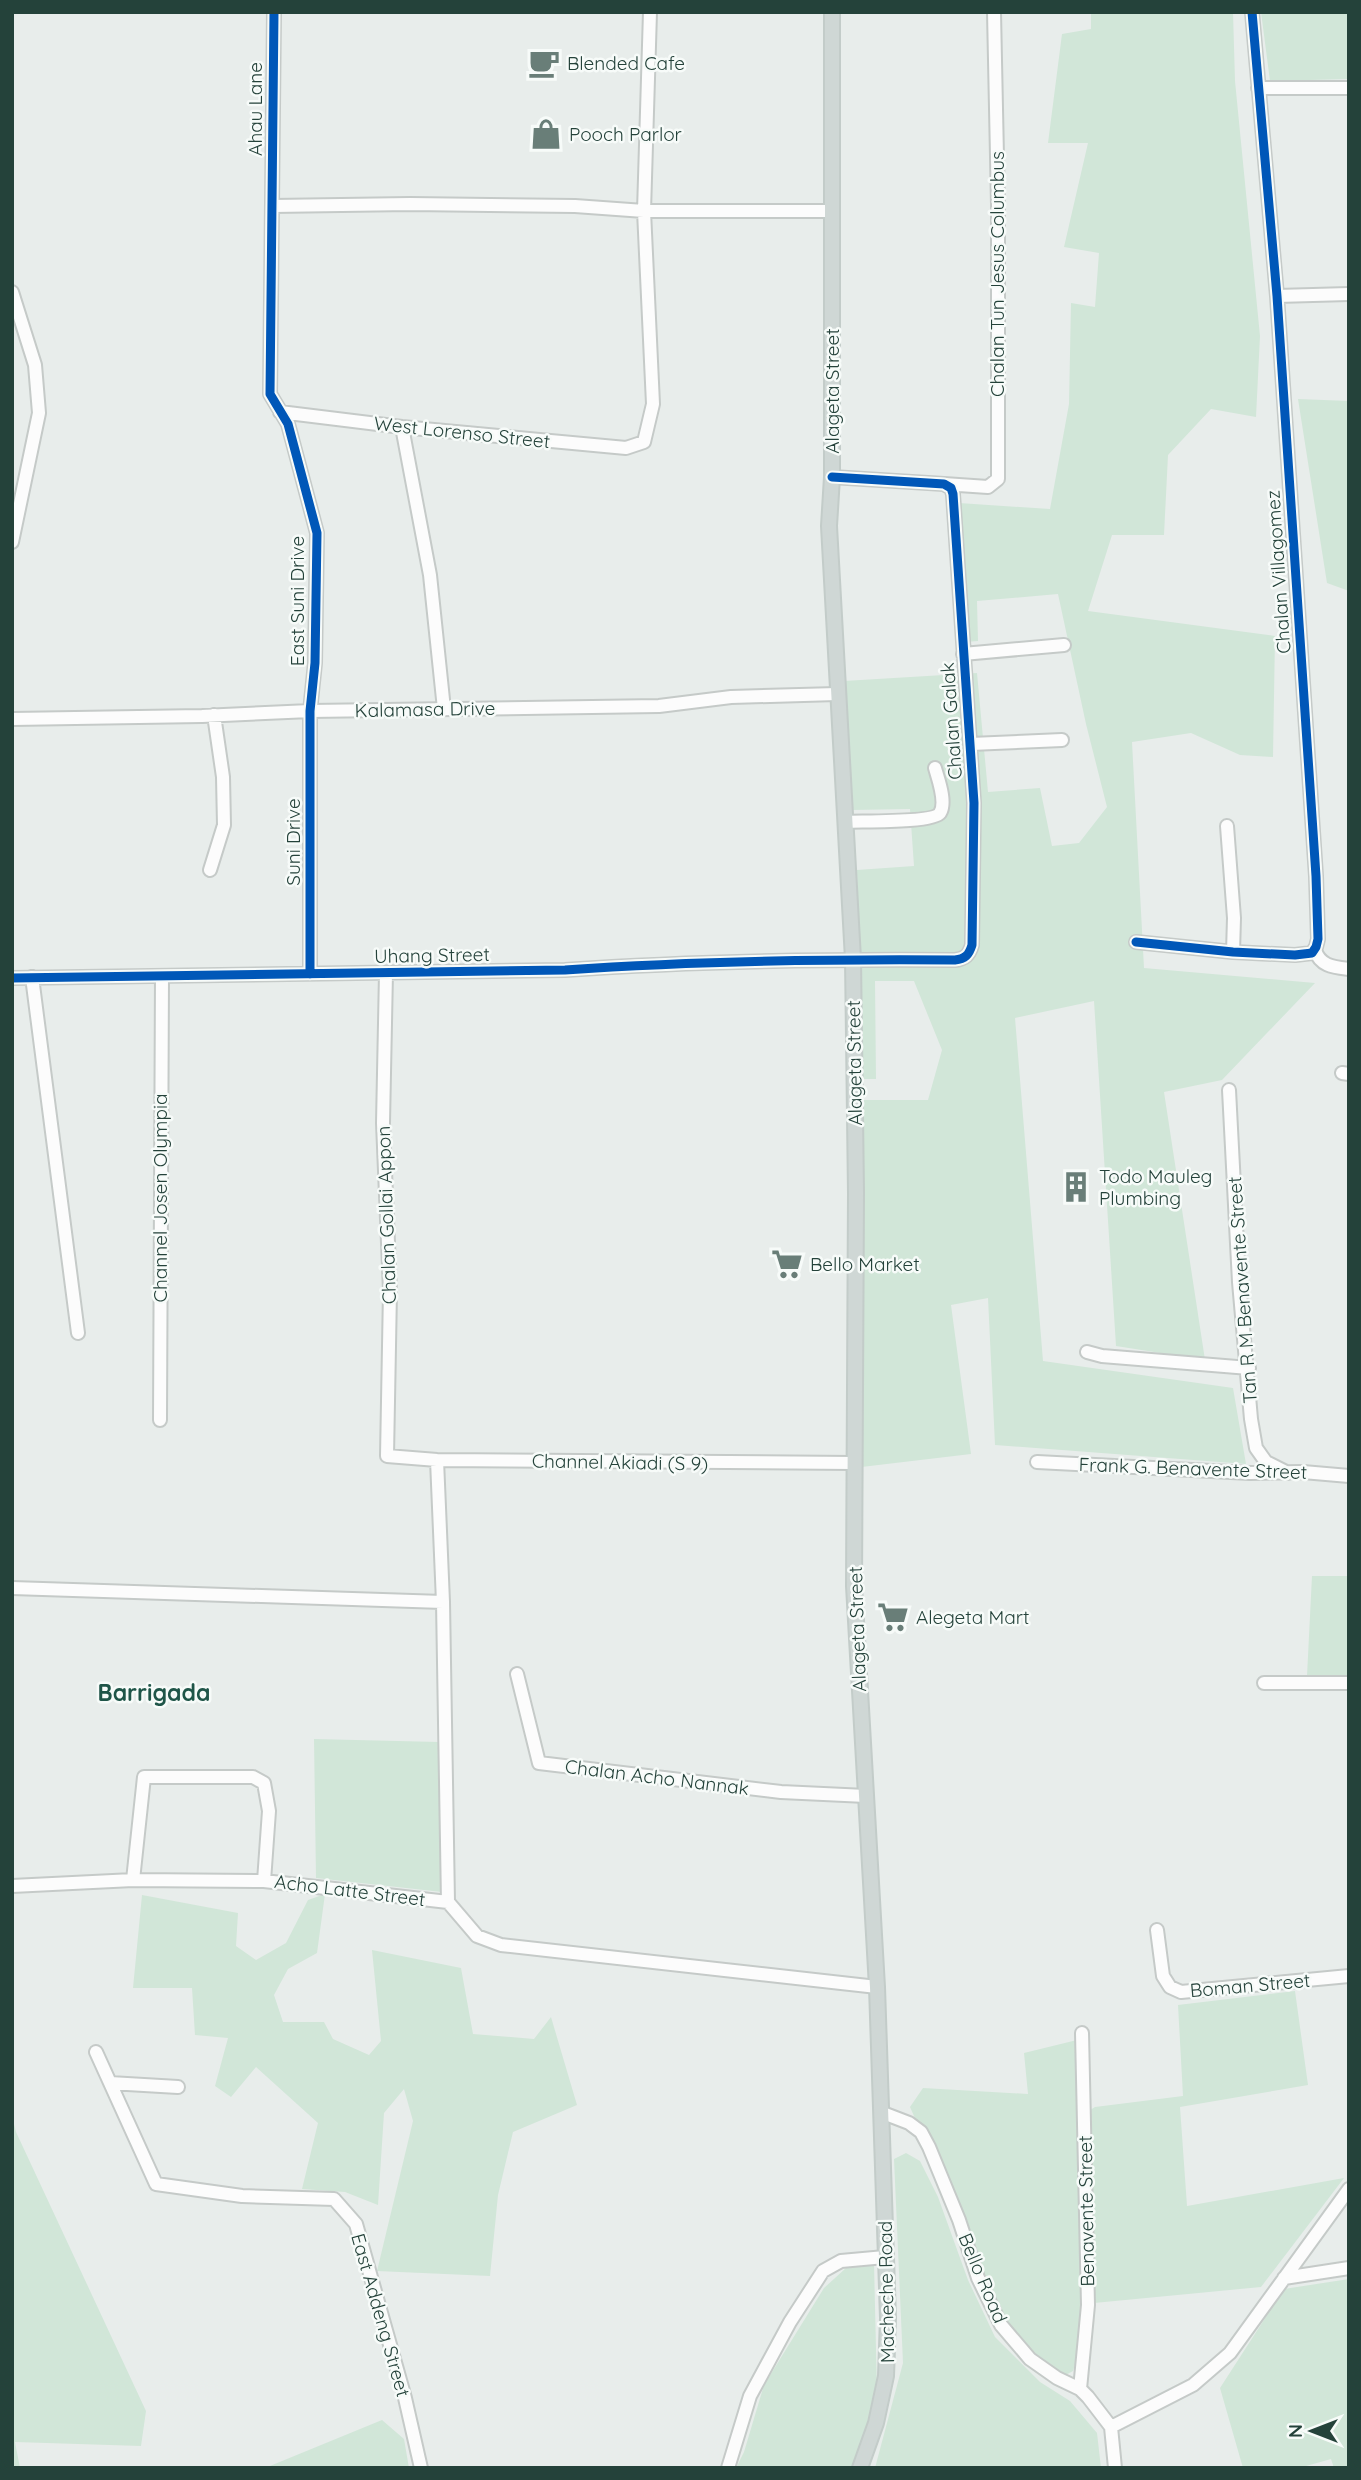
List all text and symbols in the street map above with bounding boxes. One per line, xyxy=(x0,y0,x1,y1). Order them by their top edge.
cafe icon: Blended Cafe xyxy=(527,46,561,80)
place label: Blended Cafe xyxy=(567,51,685,75)
street label: Ahau Lane xyxy=(243,62,267,156)
shop icon: Pooch Parlor xyxy=(529,117,563,151)
place label: Pooch Parlor xyxy=(569,122,683,146)
street label: Chalan Tun Jesus Columbus xyxy=(985,151,1009,397)
street label: Alageta Street xyxy=(820,328,844,454)
street label: West Lorenso Street xyxy=(373,411,551,453)
street label: Chalan Villagomez xyxy=(1260,489,1296,655)
street label: East Suni Drive xyxy=(285,536,309,666)
street label: Chalan Galak xyxy=(935,661,967,781)
street label: Kalamasa Drive xyxy=(355,696,495,722)
street label: Suni Drive xyxy=(281,798,305,886)
street label: Uhang Street xyxy=(374,942,490,968)
street label: Alageta Street xyxy=(841,1000,867,1126)
street label: Channel Josen Olympia xyxy=(148,1094,172,1302)
street label: Chalan Gollai Appon xyxy=(371,1125,401,1305)
place label: Todo Mauleg Plumbing xyxy=(1099,1164,1212,1210)
building icon: Todo Mauleg Plumbing xyxy=(1059,1170,1093,1204)
street label: Tan R M Benavente Street xyxy=(1222,1176,1262,1404)
supermarket icon: Bello Market xyxy=(770,1247,804,1281)
place label: Bello Market xyxy=(810,1252,920,1276)
street label: Channel Akiadi (S 9) xyxy=(532,1448,708,1476)
street label: Frank G. Benavente Street xyxy=(1078,1452,1308,1484)
street label: Alageta Street xyxy=(843,1566,871,1692)
supermarket icon: Alegeta Mart xyxy=(876,1600,910,1634)
place label: Alegeta Mart xyxy=(916,1605,1029,1629)
district label: Barrigada xyxy=(98,1678,210,1707)
street label: Chalan Acho Nannak xyxy=(564,1754,750,1800)
street label: Acho Latte Street xyxy=(273,1869,427,1911)
street label: Boman Street xyxy=(1189,1968,1311,2002)
street label: Benavente Street xyxy=(1073,2135,1099,2287)
street label: Macheche Road xyxy=(873,2221,899,2363)
street label: Bello Road xyxy=(953,2229,1013,2327)
street label: East Addeng Street xyxy=(346,2231,416,2399)
north arrow xyxy=(1277,2396,1347,2466)
text: N xyxy=(1283,2424,1307,2438)

